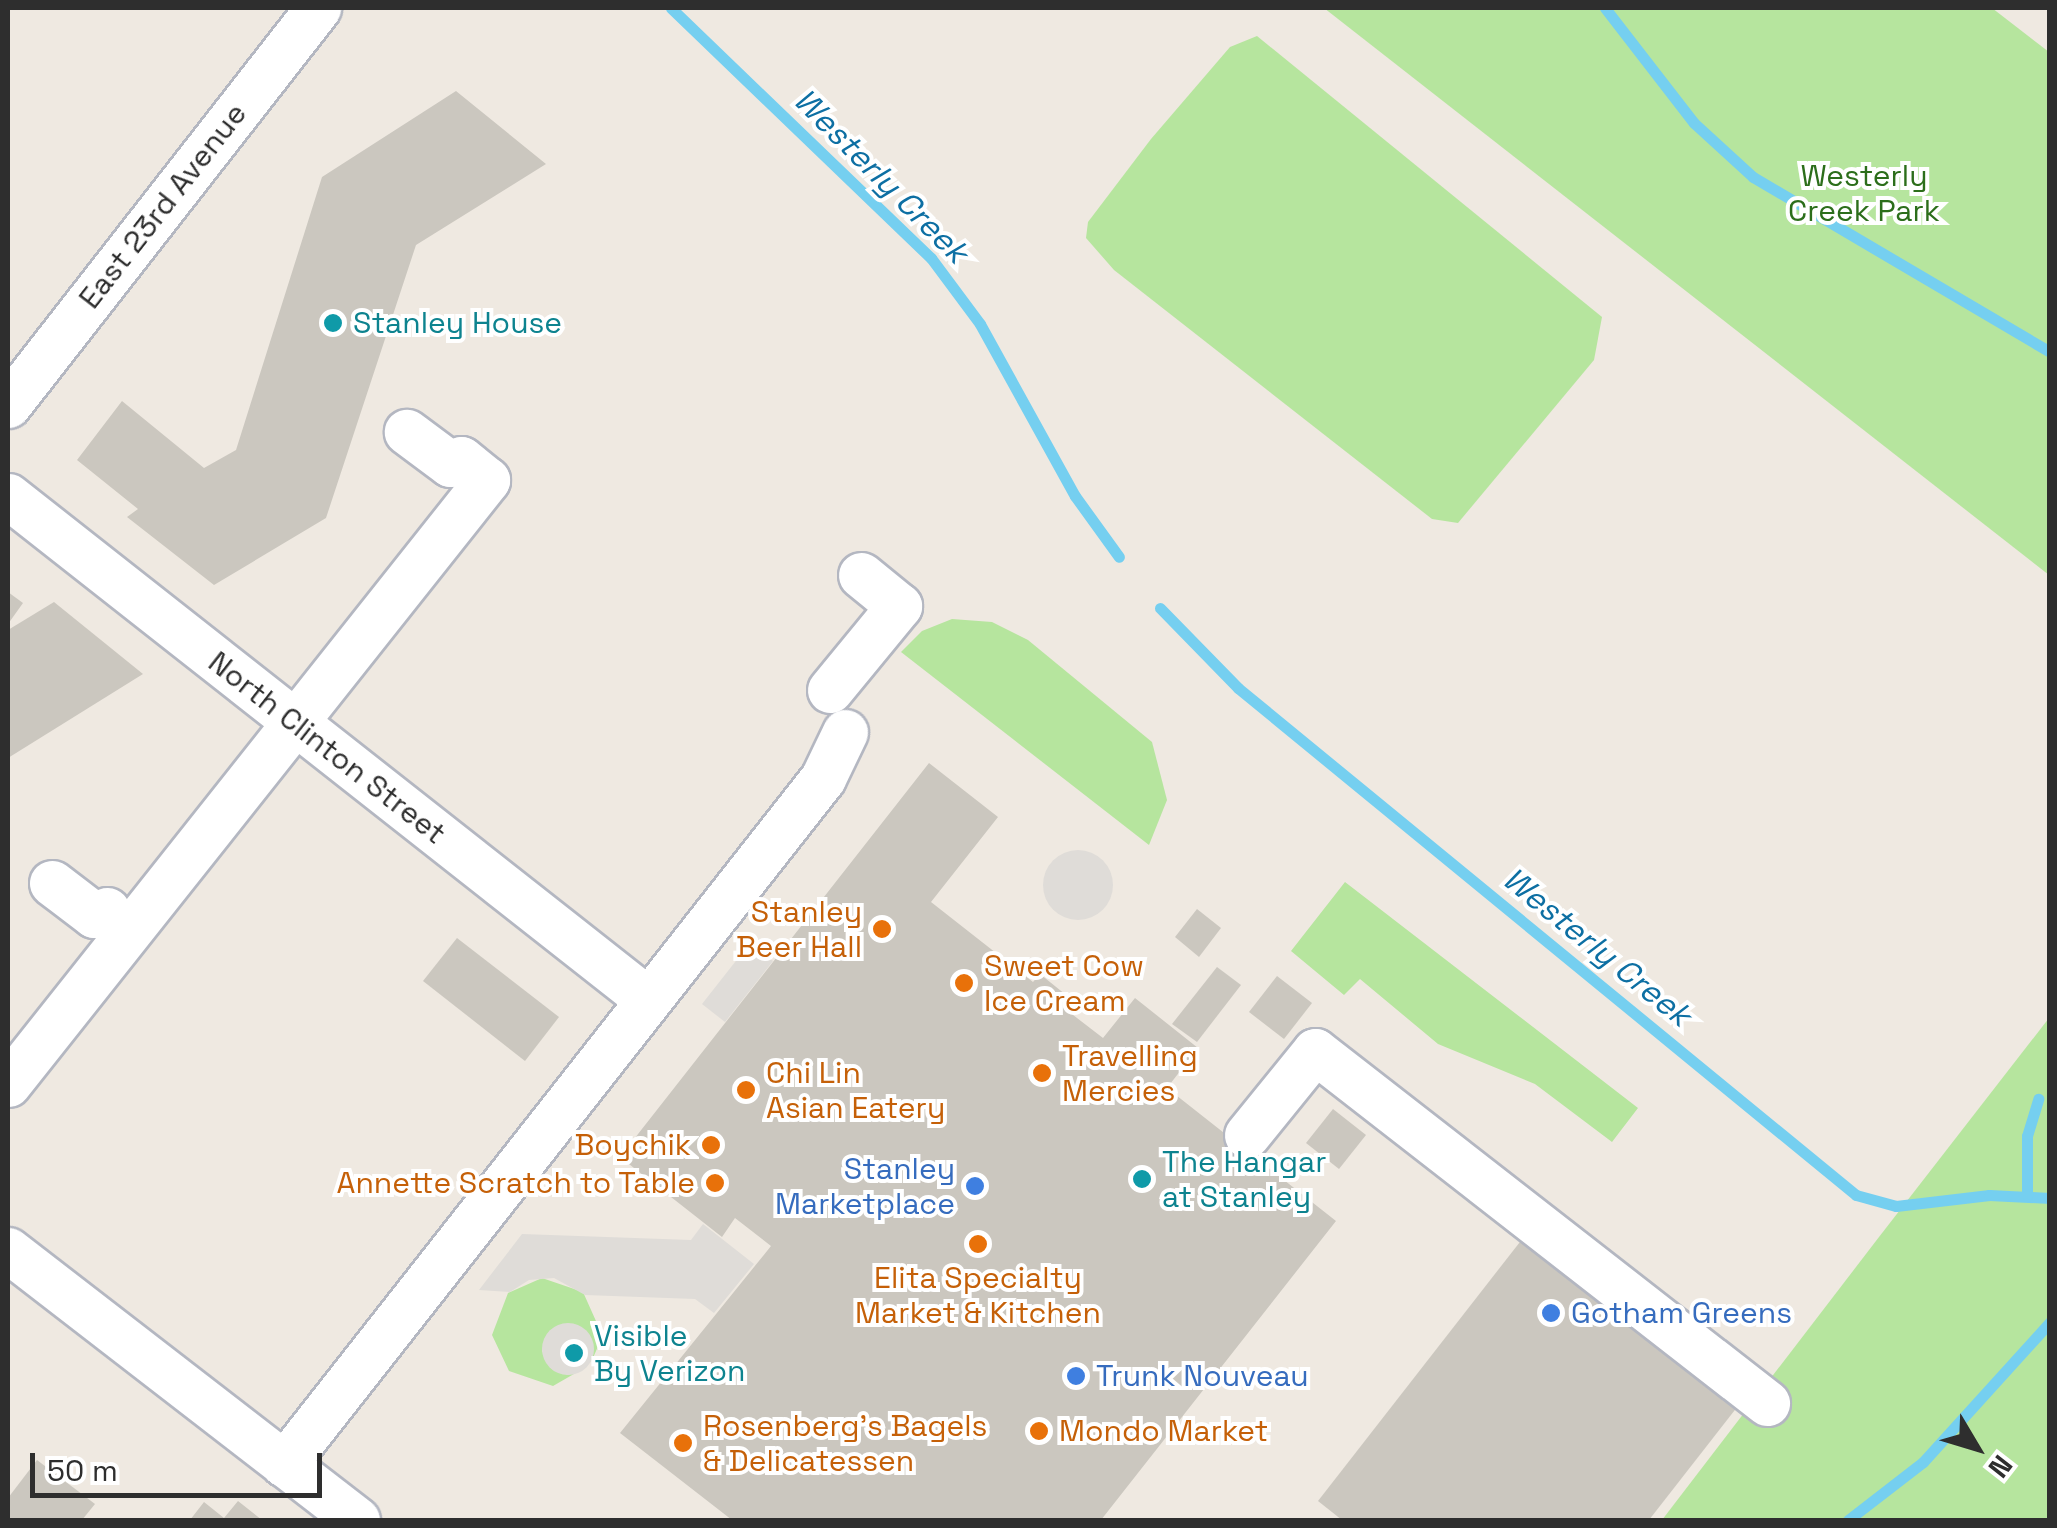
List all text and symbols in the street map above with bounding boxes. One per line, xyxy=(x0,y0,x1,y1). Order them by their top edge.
water label: Westerly Creek xyxy=(786,81,976,271)
street label: East 23rd Avenue xyxy=(72,96,254,316)
park label: Westerly Creek Park xyxy=(1788,158,1940,228)
place label: Stanley House xyxy=(353,305,562,341)
marker: Stanley House xyxy=(322,312,344,334)
street label: North Clinton Street xyxy=(201,644,453,852)
water label: Westerly Creek xyxy=(1495,859,1699,1035)
place label: Stanley Beer Hall xyxy=(736,894,862,964)
marker: Stanley Beer Hall xyxy=(871,918,893,940)
place label: Sweet Cow Ice Cream xyxy=(984,948,1144,1018)
marker: Sweet Cow Ice Cream xyxy=(953,972,975,994)
place label: Travelling Mercies xyxy=(1062,1038,1198,1108)
place label: Chi Lin Asian Eatery xyxy=(766,1055,945,1126)
marker: Travelling Mercies xyxy=(1031,1062,1053,1084)
marker: Chi Lin Asian Eatery xyxy=(735,1079,757,1101)
place label: Boychik xyxy=(574,1127,691,1163)
marker: Boychik xyxy=(700,1134,722,1156)
place label: The Hangar at Stanley xyxy=(1162,1144,1327,1214)
place label: Stanley Marketplace xyxy=(775,1151,955,1222)
place label: Annette Scratch to Table xyxy=(336,1165,695,1201)
marker: The Hangar at Stanley xyxy=(1131,1168,1153,1190)
marker: Annette Scratch to Table xyxy=(704,1172,726,1194)
marker: Stanley Marketplace xyxy=(964,1175,986,1197)
marker: Elita Specialty Market & Kitchen xyxy=(967,1233,989,1255)
place label: Elita Specialty Market & Kitchen xyxy=(855,1260,1101,1330)
place label: Gotham Greens xyxy=(1571,1295,1792,1331)
marker: Gotham Greens xyxy=(1540,1302,1562,1324)
place label: Visible By Verizon xyxy=(594,1318,746,1388)
marker: Visible By Verizon xyxy=(563,1342,585,1364)
place label: Trunk Nouveau xyxy=(1096,1358,1309,1394)
marker: Trunk Nouveau xyxy=(1065,1365,1087,1387)
north arrow xyxy=(1927,1398,2027,1498)
place label: Rosenberg's Bagels & Delicatessen xyxy=(703,1408,987,1478)
place label: Mondo Market xyxy=(1059,1413,1268,1449)
marker: Mondo Market xyxy=(1028,1420,1050,1442)
marker: Rosenberg's Bagels & Delicatessen xyxy=(672,1432,694,1454)
scale bar xyxy=(35,1433,328,1495)
text: N xyxy=(1981,1448,2021,1485)
text: 50 m xyxy=(47,1451,118,1490)

